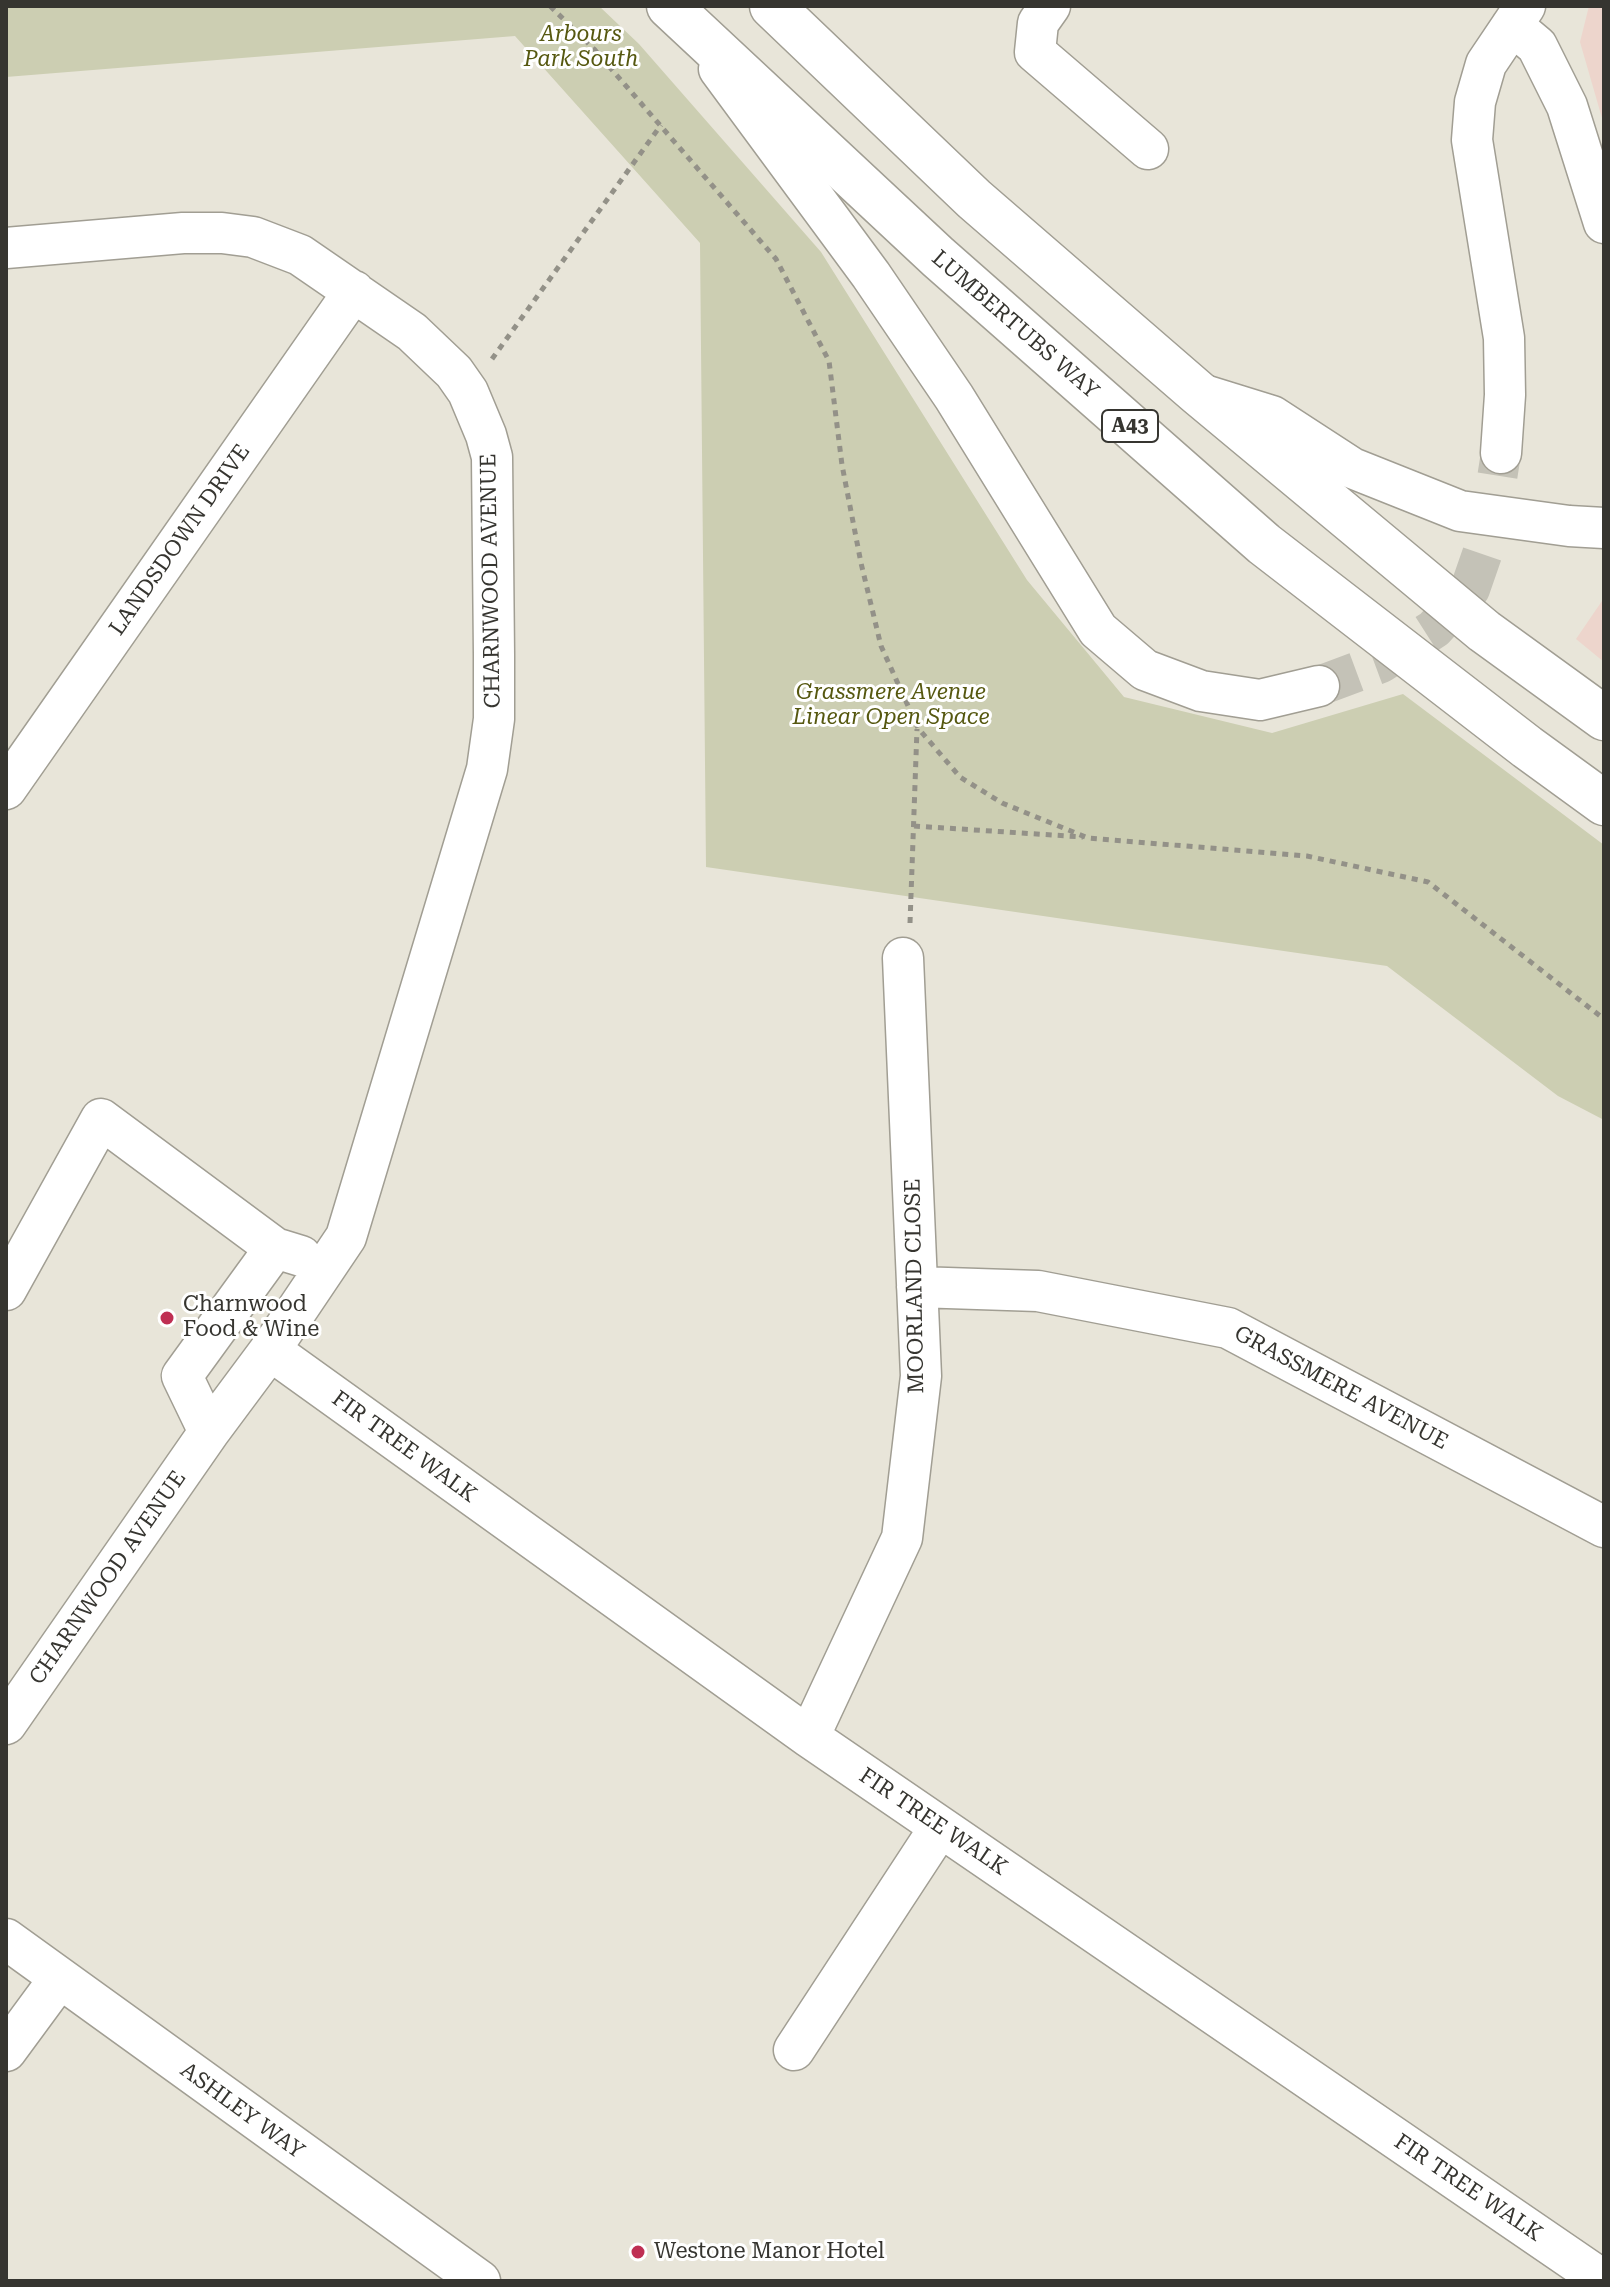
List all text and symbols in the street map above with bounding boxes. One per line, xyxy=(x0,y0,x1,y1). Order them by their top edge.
park label: Arbours Park South xyxy=(524,22,638,74)
street label: LUMBERTUBS WAY xyxy=(926,245,1104,405)
road number: A43 xyxy=(1102,410,1158,442)
street label: LANDSDOWN DRIVE xyxy=(104,439,256,641)
street label: CHARNWOOD AVENUE xyxy=(476,453,506,709)
park label: Grassmere Avenue Linear Open Space xyxy=(792,680,990,732)
street label: MOORLAND CLOSE xyxy=(900,1178,930,1394)
place label: Charnwood Food & Wine xyxy=(183,1292,319,1344)
marker: Charnwood Food & Wine xyxy=(158,1309,176,1327)
street label: GRASSMERE AVENUE xyxy=(1230,1320,1452,1456)
street label: FIR TREE WALK xyxy=(326,1386,482,1508)
street label: CHARNWOOD AVENUE xyxy=(24,1466,192,1690)
street label: FIR TREE WALK xyxy=(854,1763,1012,1881)
street label: ASHLEY WAY xyxy=(175,2057,309,2165)
street label: FIR TREE WALK xyxy=(1389,2129,1547,2247)
place label: Westone Manor Hotel xyxy=(654,2239,884,2265)
marker: Westone Manor Hotel xyxy=(629,2243,647,2261)

